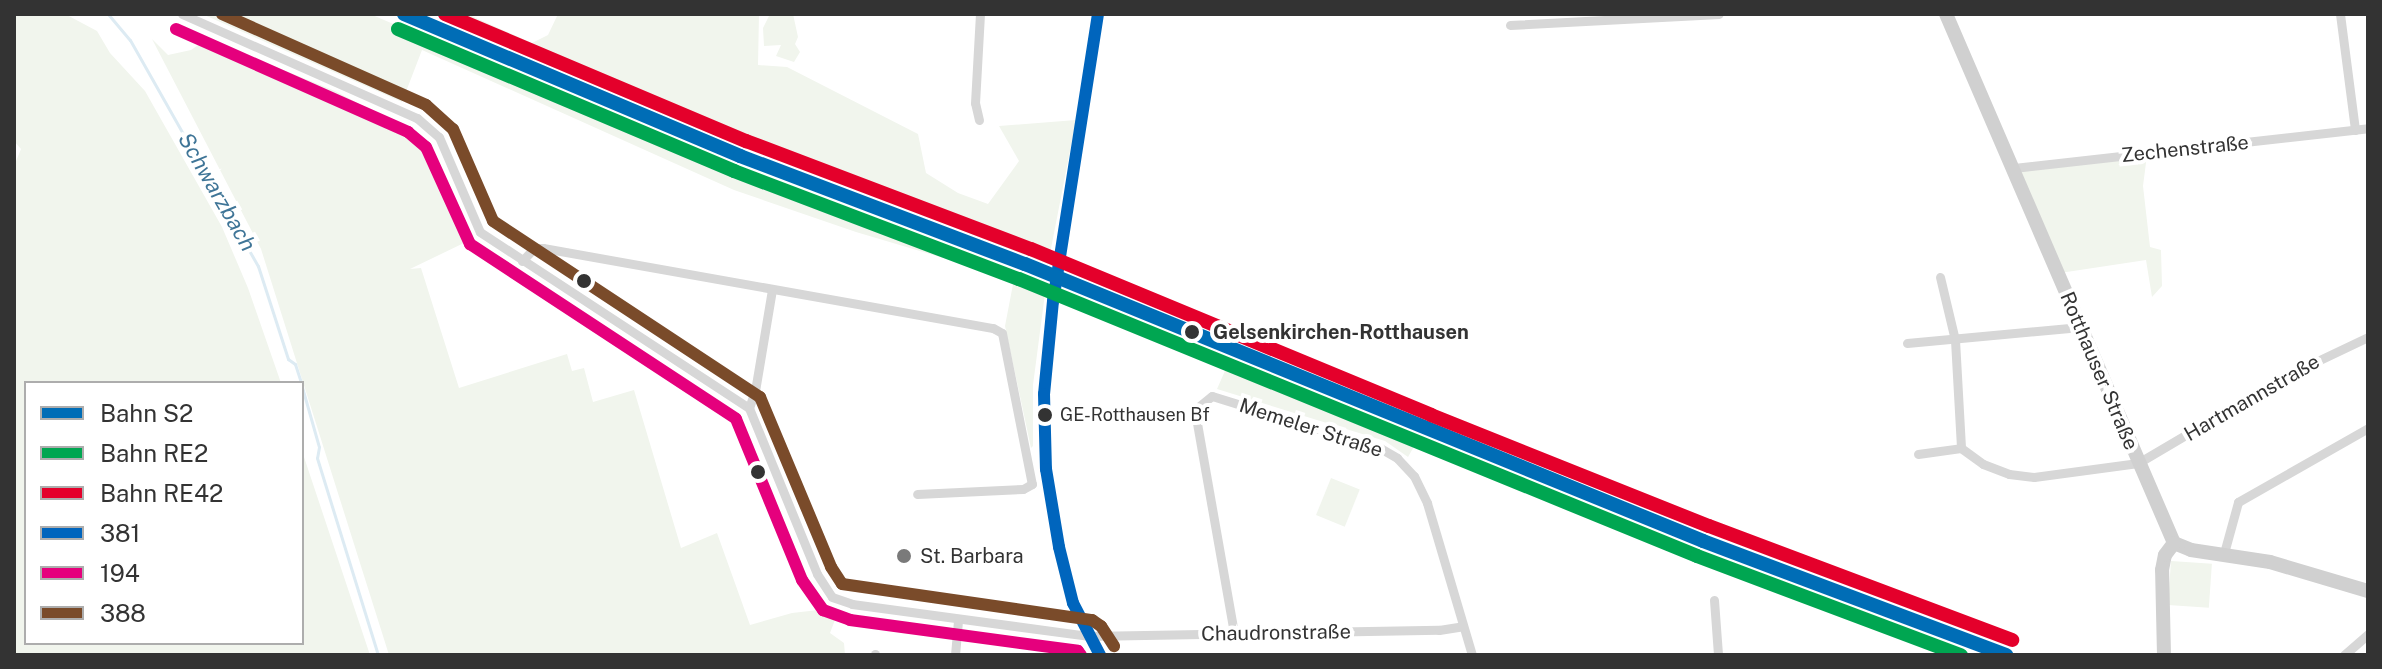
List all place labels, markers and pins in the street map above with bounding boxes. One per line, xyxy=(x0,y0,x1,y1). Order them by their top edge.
unlabelled marker xyxy=(576,273,592,289)
marker: Gelsenkirchen-Rotthausen xyxy=(1178,318,1206,346)
place label: Gelsenkirchen-Rotthausen xyxy=(1213,320,1469,344)
place label: GE-Rotthausen Bf xyxy=(1060,404,1210,426)
marker: GE-Rotthausen Bf xyxy=(1037,407,1053,423)
unlabelled marker xyxy=(750,464,766,480)
place label: St. Barbara xyxy=(920,544,1024,568)
marker: St. Barbara xyxy=(895,547,913,565)

